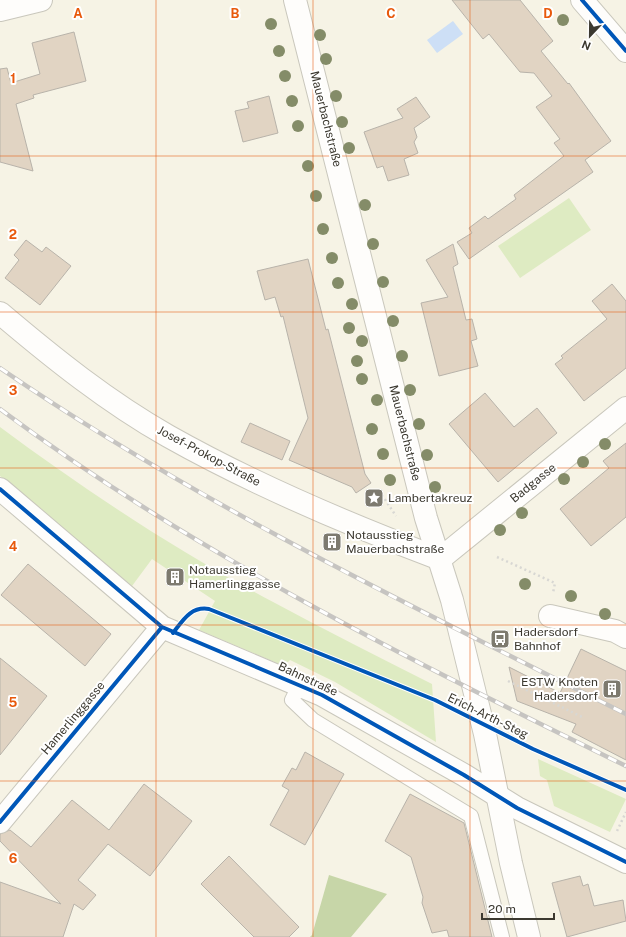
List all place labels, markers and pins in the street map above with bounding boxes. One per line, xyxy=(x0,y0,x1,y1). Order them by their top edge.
place icon: Lambertakreuz xyxy=(363,487,385,509)
place label: Lambertakreuz xyxy=(388,491,473,505)
place label: Notausstieg Mauerbachstraße xyxy=(346,528,444,556)
building icon: Notausstieg Mauerbachstraße xyxy=(321,531,343,553)
place label: Notausstieg Hamerlinggasse xyxy=(189,563,281,591)
building icon: Notausstieg Hamerlinggasse xyxy=(164,566,186,588)
place label: Hadersdorf Bahnhof xyxy=(514,625,578,653)
bus stop icon: Hadersdorf Bahnhof xyxy=(489,628,511,650)
place label: ESTW Knoten Hadersdorf xyxy=(521,675,598,703)
building icon: ESTW Knoten Hadersdorf xyxy=(601,678,623,700)

